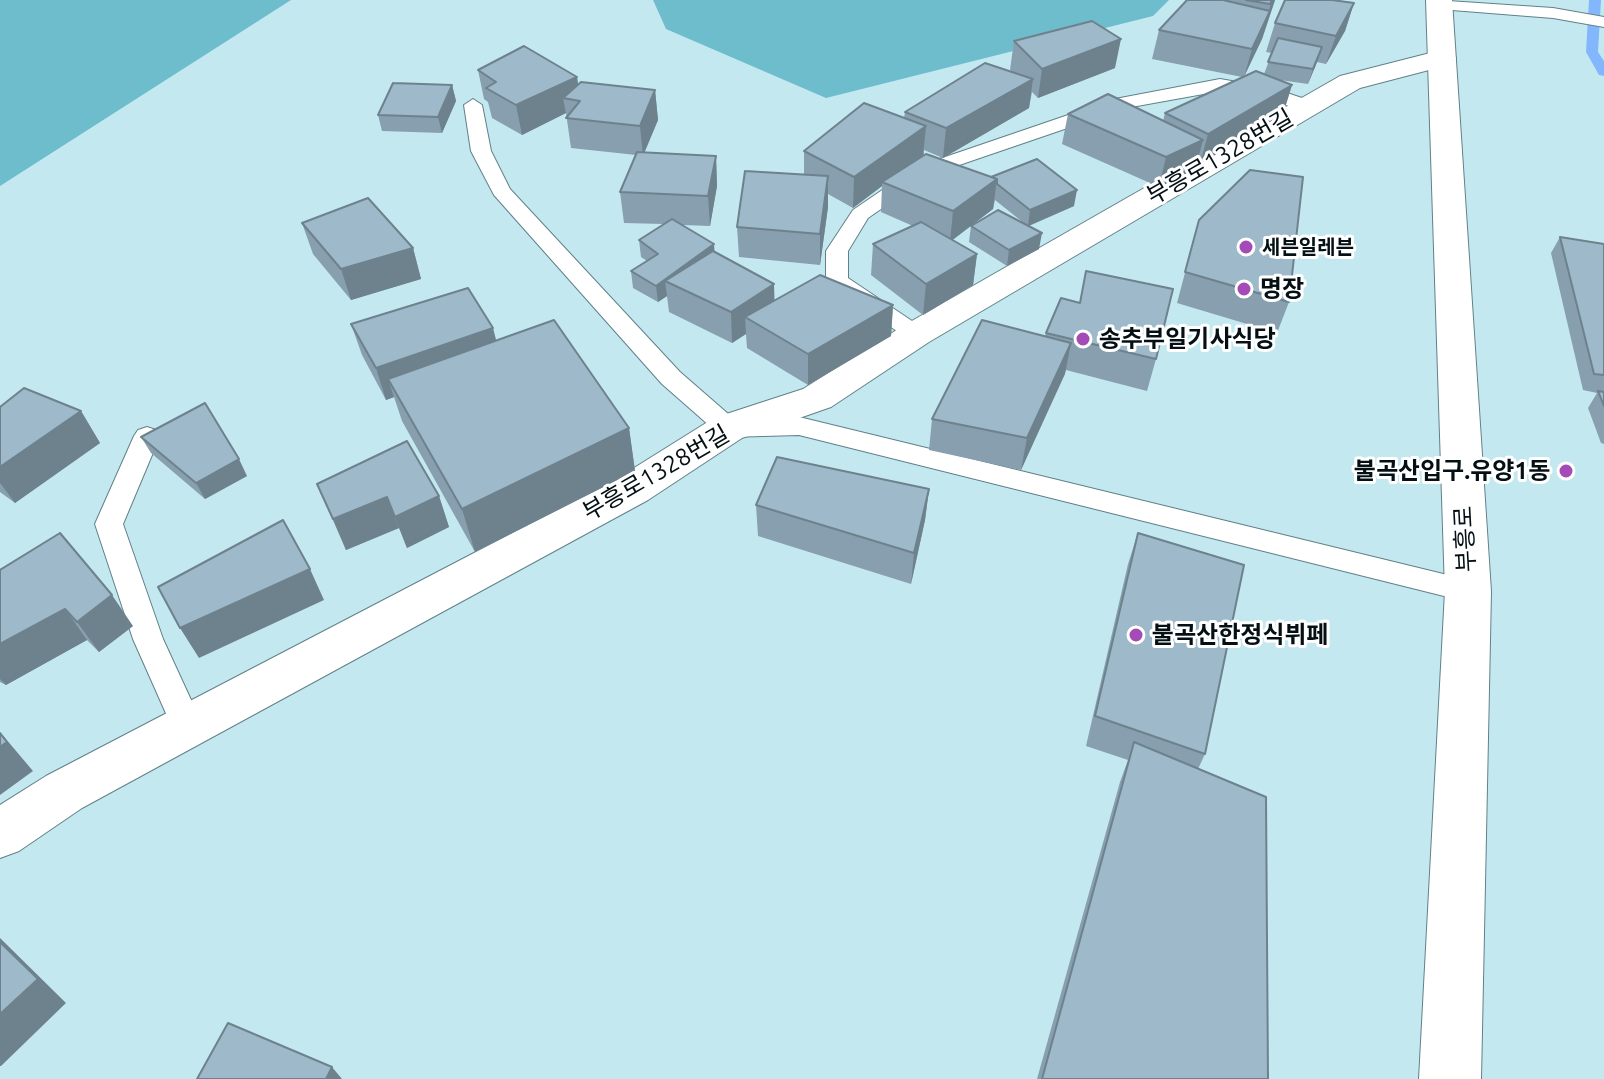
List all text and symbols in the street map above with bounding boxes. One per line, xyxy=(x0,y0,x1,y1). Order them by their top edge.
street label: 부흥로1328번길 xyxy=(1142,103,1298,211)
place label: 세븐일레븐 xyxy=(1262,235,1354,259)
marker: 세븐일레븐 xyxy=(1237,238,1255,256)
place label: 명장 xyxy=(1260,275,1304,303)
marker: 명장 xyxy=(1235,280,1253,298)
place label: 송추부일기사식당 xyxy=(1099,325,1276,353)
marker: 송추부일기사식당 xyxy=(1074,330,1092,348)
street label: 부흥로1328번길 xyxy=(578,419,734,527)
place label: 불곡산입구.유양1동 xyxy=(1354,457,1550,485)
marker: 불곡산입구.유양1동 xyxy=(1557,462,1575,480)
street label: 부흥로 xyxy=(1449,505,1481,573)
place label: 불곡산한정식뷔페 xyxy=(1152,621,1329,649)
marker: 불곡산한정식뷔페 xyxy=(1127,626,1145,644)

